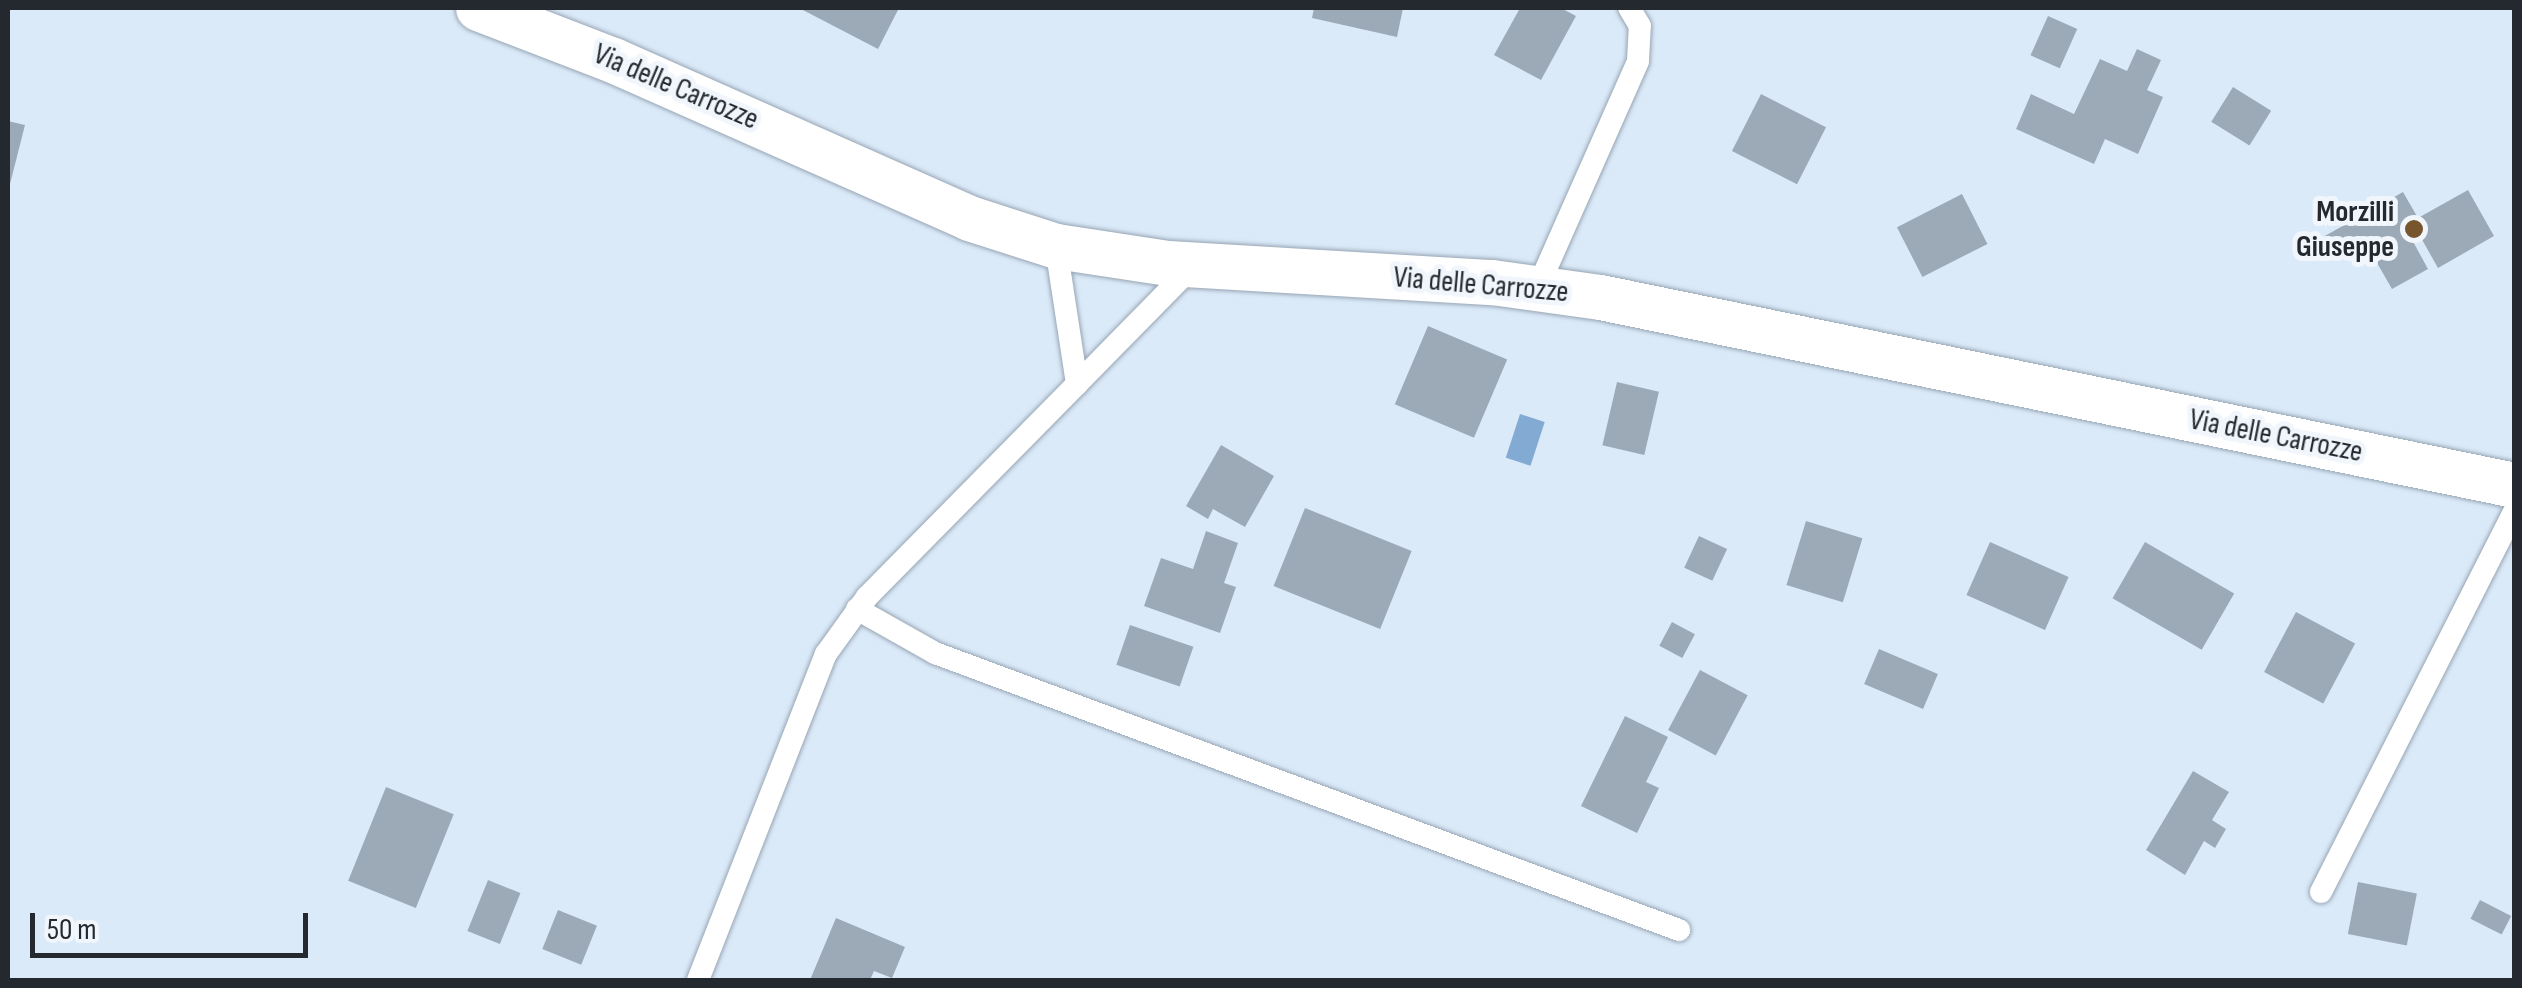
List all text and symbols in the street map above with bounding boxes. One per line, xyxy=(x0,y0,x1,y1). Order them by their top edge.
street label: Via delle Carrozze xyxy=(588,36,764,138)
place label: Morzilli Giuseppe xyxy=(2296,194,2394,264)
marker: Morzilli Giuseppe xyxy=(2403,218,2425,240)
street label: Via delle Carrozze xyxy=(1392,259,1570,311)
street label: Via delle Carrozze xyxy=(2186,402,2366,470)
scale bar xyxy=(35,893,312,955)
text: 50 m xyxy=(47,912,96,948)

